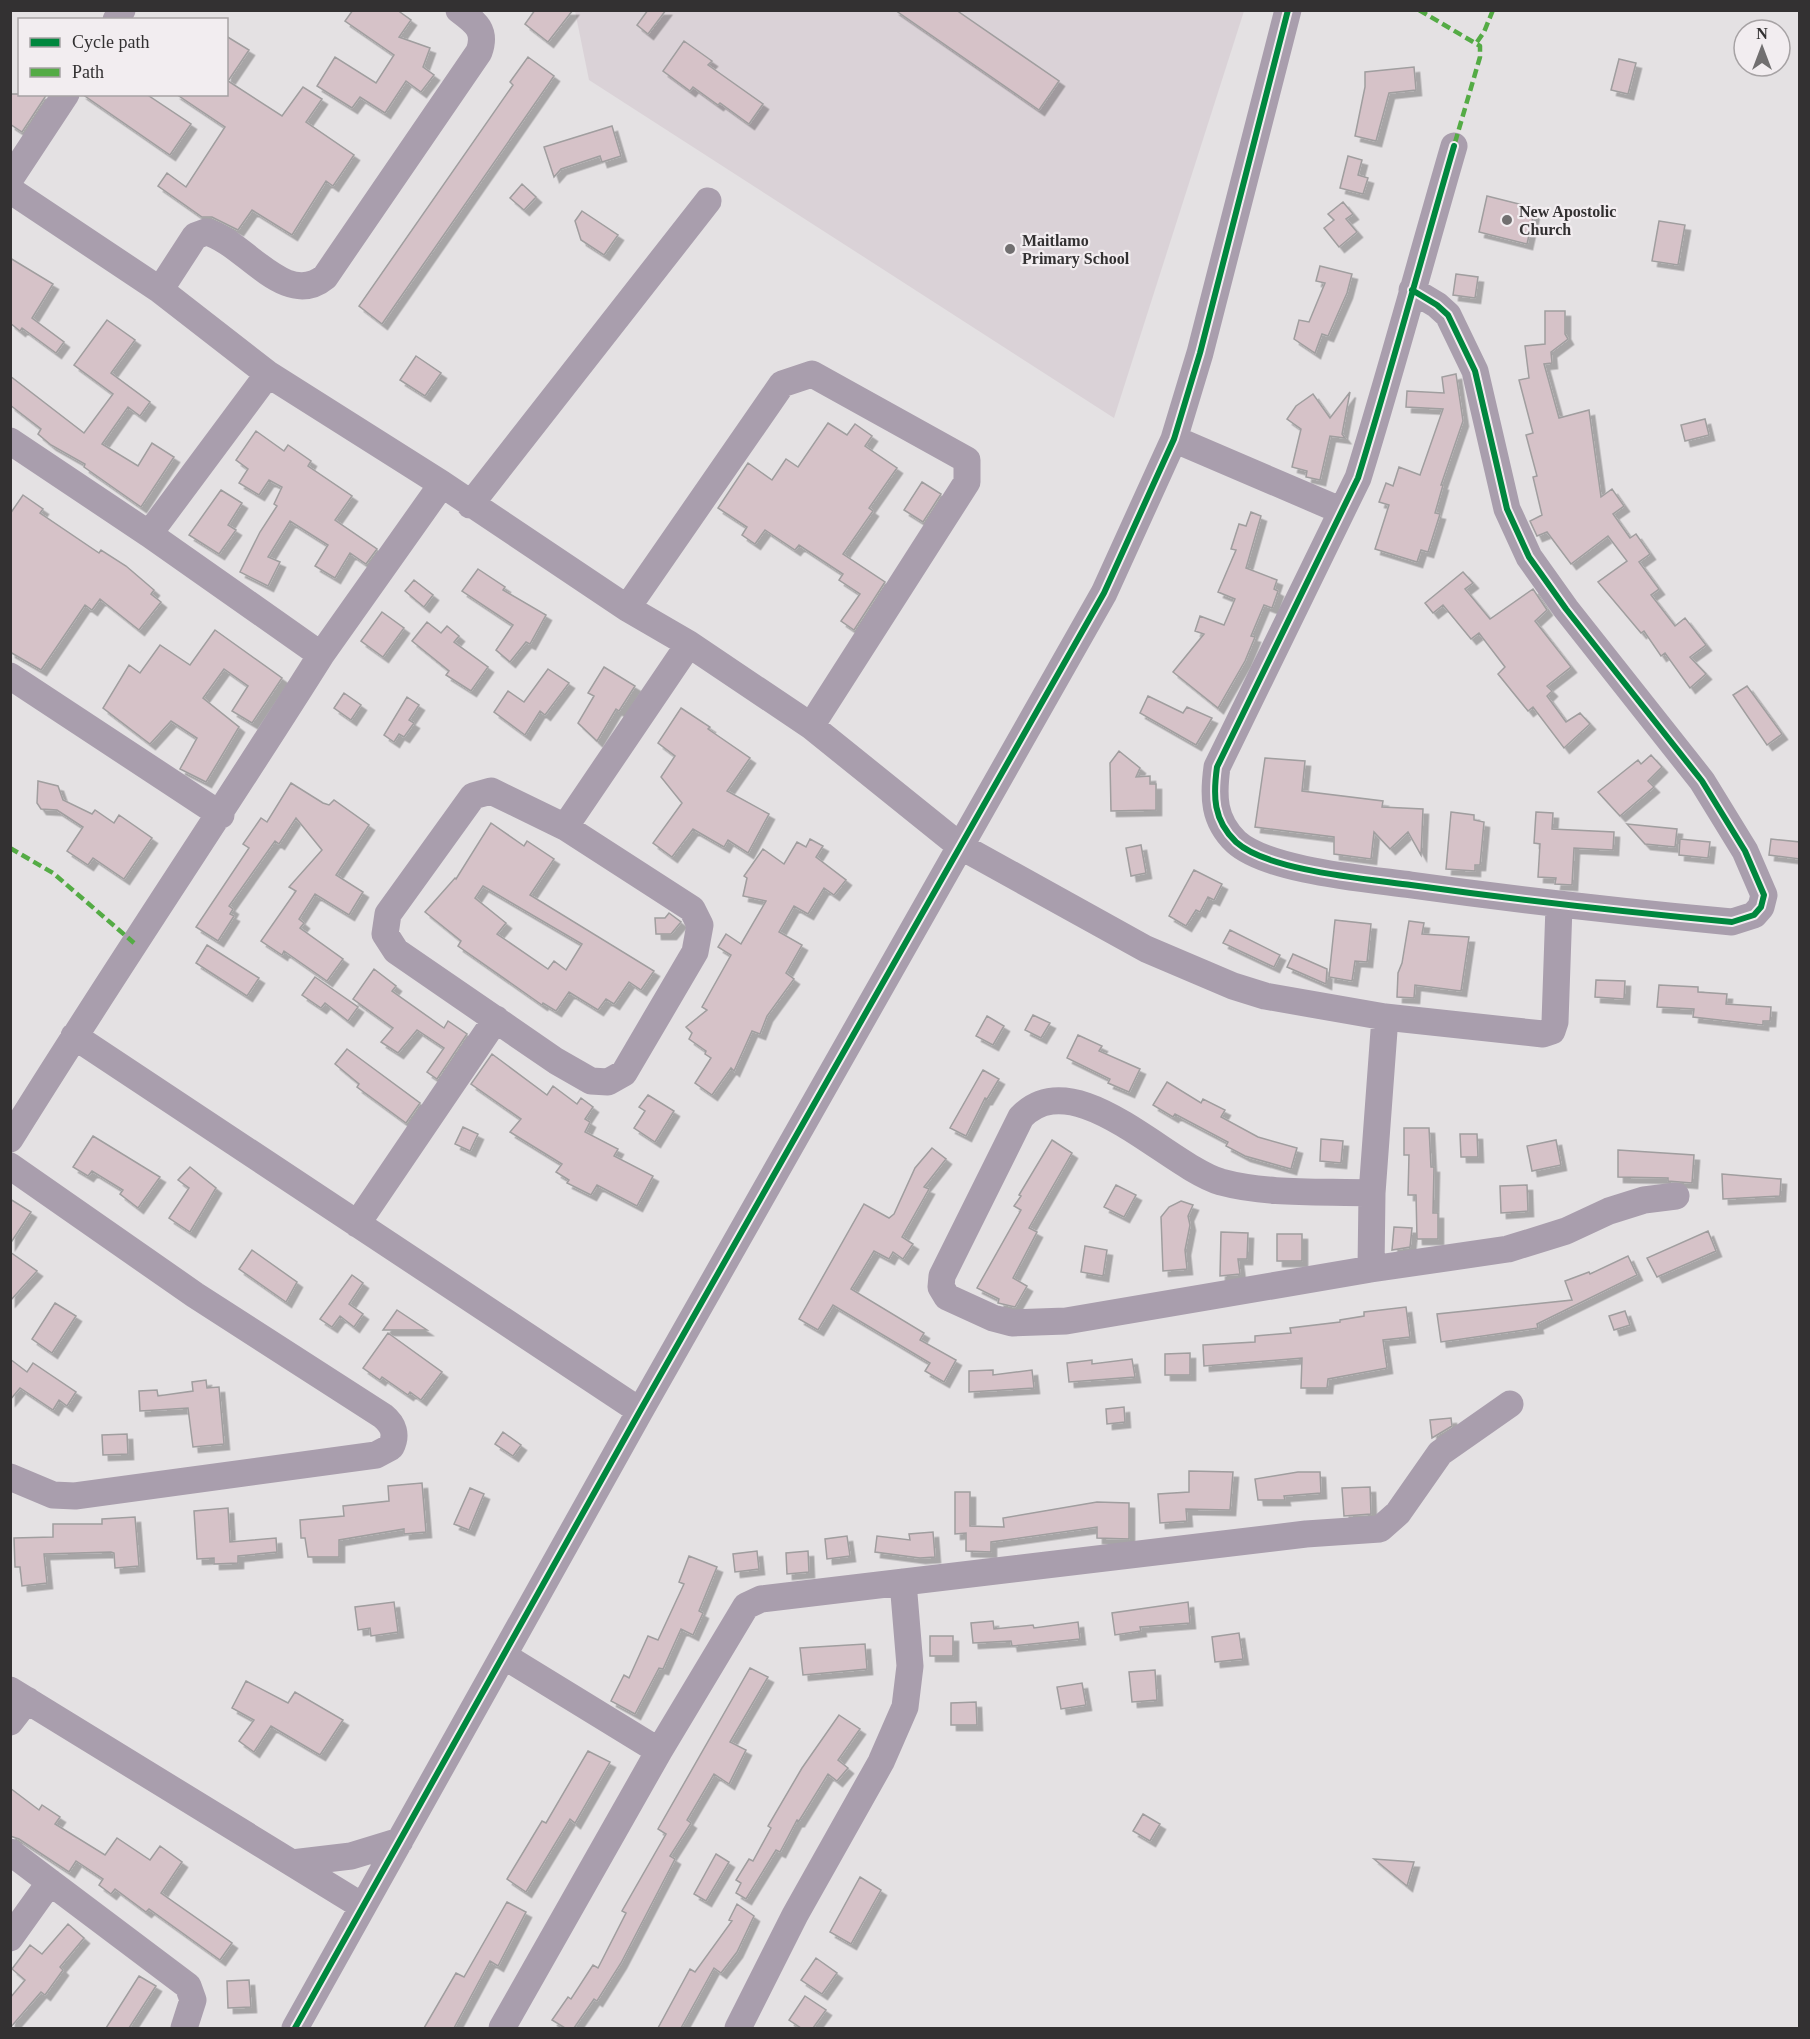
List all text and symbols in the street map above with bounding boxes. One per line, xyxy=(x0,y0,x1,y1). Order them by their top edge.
legend xyxy=(18,18,228,96)
north arrow xyxy=(1732,18,1792,78)
text: N xyxy=(1756,25,1768,42)
text: Cycle path xyxy=(72,32,149,52)
text: Path xyxy=(72,62,104,82)
place label: New Apostolic Church xyxy=(1519,203,1616,238)
marker: New Apostolic Church xyxy=(1500,213,1514,227)
place label: Maitlamo Primary School xyxy=(1022,232,1130,268)
marker: Maitlamo Primary School xyxy=(1003,242,1017,256)

